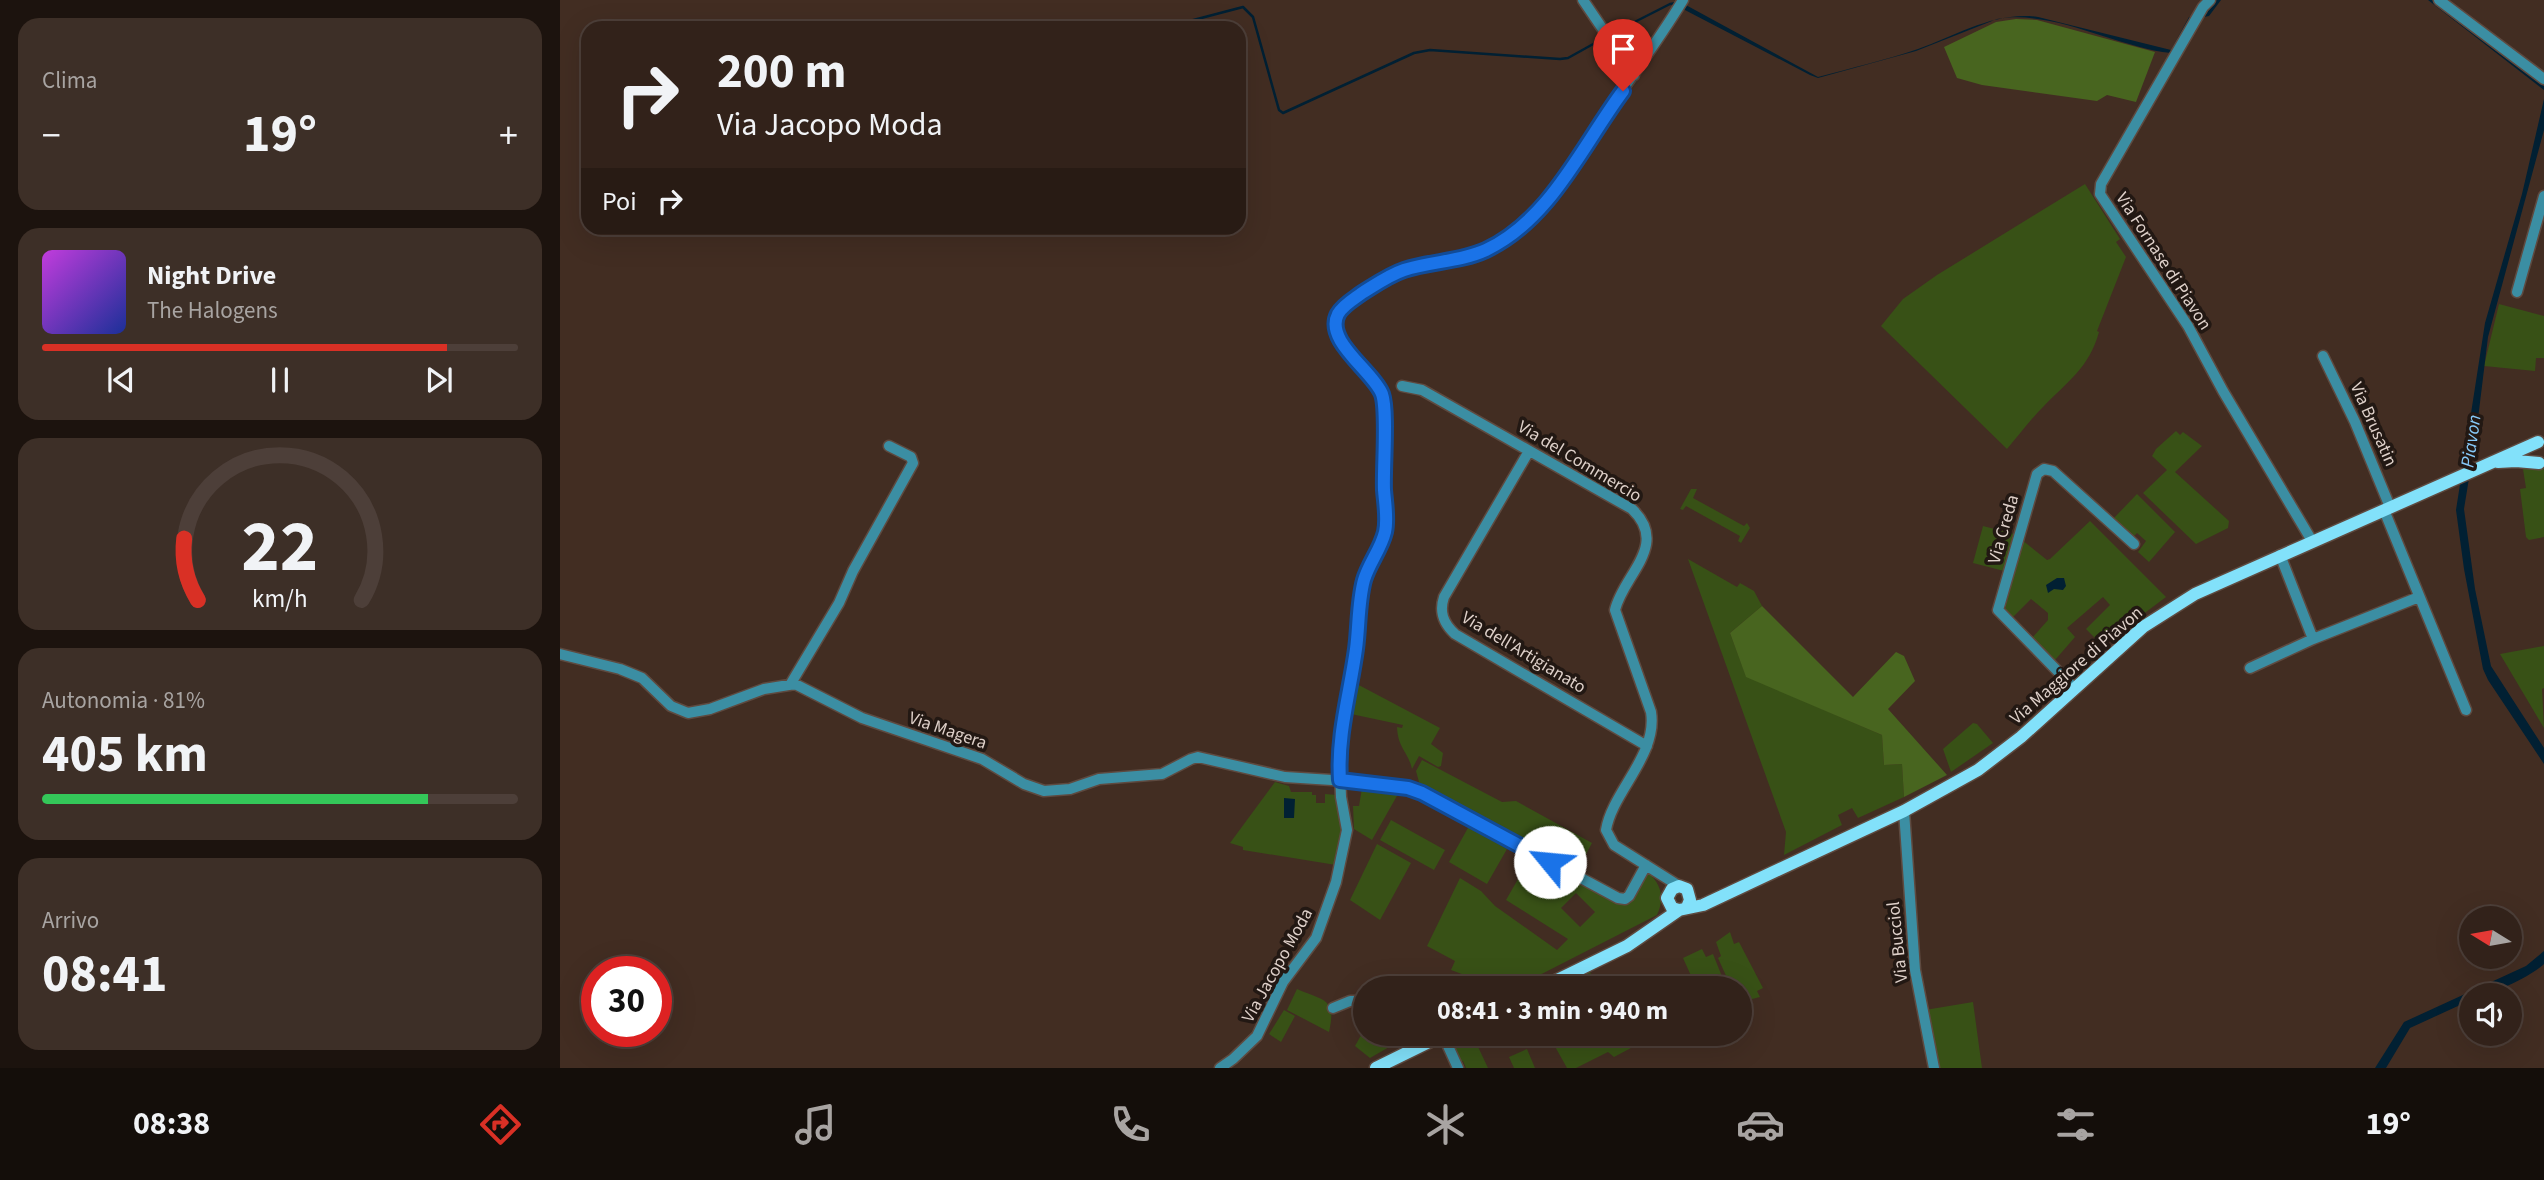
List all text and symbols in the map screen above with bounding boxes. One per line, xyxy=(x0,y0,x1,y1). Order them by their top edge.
pin xyxy=(1593,19,1653,91)
icon: arrive xyxy=(1604,30,1642,68)
text: 200 m xyxy=(717,37,846,107)
icon: right xyxy=(602,49,693,140)
text: Clima xyxy=(42,64,97,97)
text: 19° xyxy=(243,98,317,172)
text: Via Jacopo Moda xyxy=(717,102,943,148)
text: − xyxy=(42,109,61,163)
text: + xyxy=(499,109,518,163)
icon: right xyxy=(651,182,689,220)
text: Poi xyxy=(602,183,637,220)
street label: Via Fornase di Piavon xyxy=(2110,188,2218,335)
text: Night Drive xyxy=(147,257,276,294)
text: The Halogens xyxy=(147,294,278,327)
icon: previous xyxy=(102,361,140,399)
icon: pause xyxy=(261,361,299,399)
icon: next xyxy=(420,361,458,399)
street label: Via Brusatin xyxy=(2344,378,2403,470)
water label: Piavon xyxy=(2454,413,2489,469)
street label: Via del Commercio xyxy=(1513,414,1647,508)
street label: Via Creda xyxy=(1982,492,2025,567)
text: 22 xyxy=(242,495,318,599)
text: km/h xyxy=(252,581,308,617)
street label: Via Maggiore di Piavon xyxy=(2004,600,2148,730)
street label: Via dell'Artigianato xyxy=(1457,605,1591,700)
text: Autonomia · 81% xyxy=(42,684,205,717)
street label: Via Magera xyxy=(905,705,990,756)
text: 405 km xyxy=(42,718,208,792)
position arrow xyxy=(1513,825,1587,899)
street label: Via Bucciol xyxy=(1881,900,1914,984)
text: Arrivo xyxy=(42,904,99,937)
street label: Via Jacopo Moda xyxy=(1236,904,1319,1027)
north arrow xyxy=(2459,906,2522,970)
map controls xyxy=(2459,906,2522,1046)
text: 08:41 xyxy=(42,938,167,1012)
speed limit sign: 30 xyxy=(581,956,672,1047)
button: sound xyxy=(2459,983,2522,1046)
text: 08:41 · 3 min · 940 m xyxy=(1437,992,1668,1029)
icon: directions xyxy=(476,1100,525,1149)
icon: music xyxy=(791,1100,840,1149)
icon: phone xyxy=(1106,1100,1155,1149)
icon: climate xyxy=(1421,1100,1470,1149)
icon: car xyxy=(1736,1100,1785,1149)
icon: filters xyxy=(2051,1100,2100,1149)
text: 08:38 xyxy=(133,1101,210,1147)
text: 19° xyxy=(2365,1101,2411,1147)

